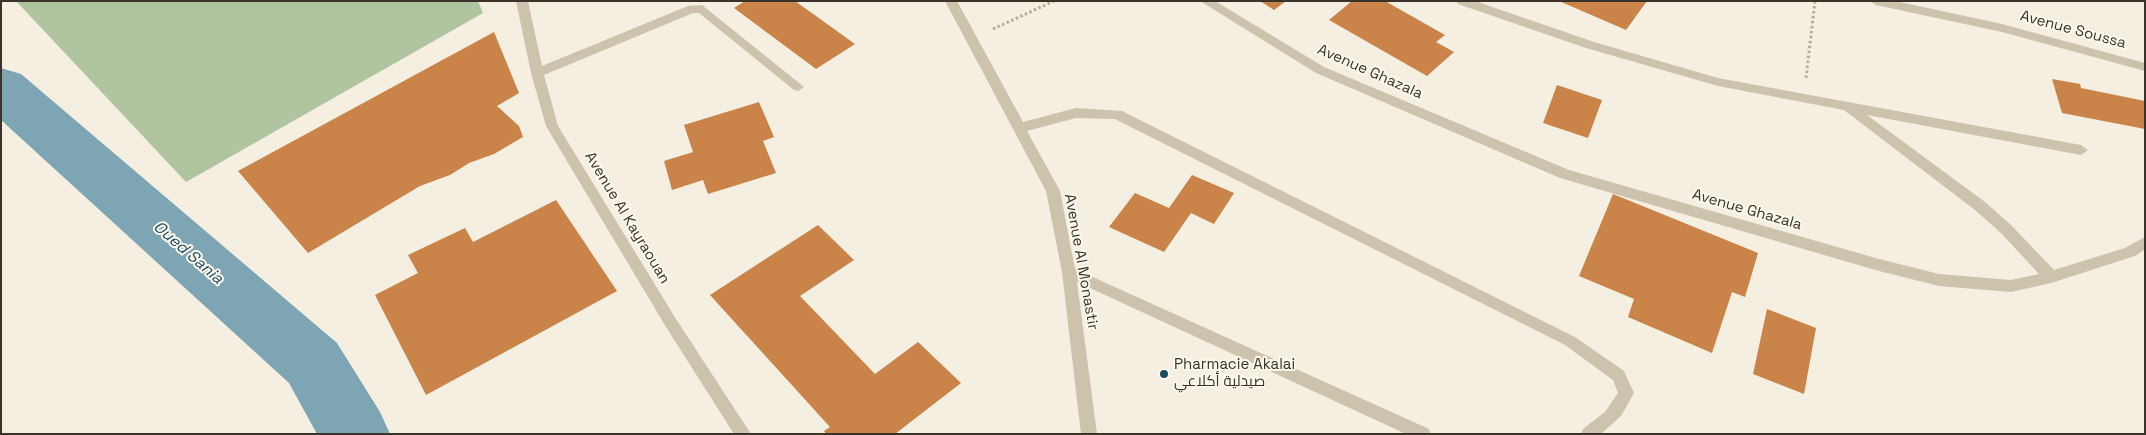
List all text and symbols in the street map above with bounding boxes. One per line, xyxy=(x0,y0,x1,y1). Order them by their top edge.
street label: Avenue Soussa xyxy=(2018,7,2128,53)
street label: Avenue Ghazala xyxy=(1315,41,1425,103)
street label: Avenue Al Kayraouan xyxy=(580,149,674,287)
street label: Avenue Ghazala xyxy=(1690,186,1804,234)
street label: Avenue Al Monastir xyxy=(1060,193,1102,331)
water label: Oued Sania xyxy=(149,217,227,289)
place label: Pharmacie Akalai صيدلية أكلاعي xyxy=(1174,356,1295,391)
marker: Pharmacie Akalai صيدلية أكلاعي xyxy=(1158,368,1170,380)

